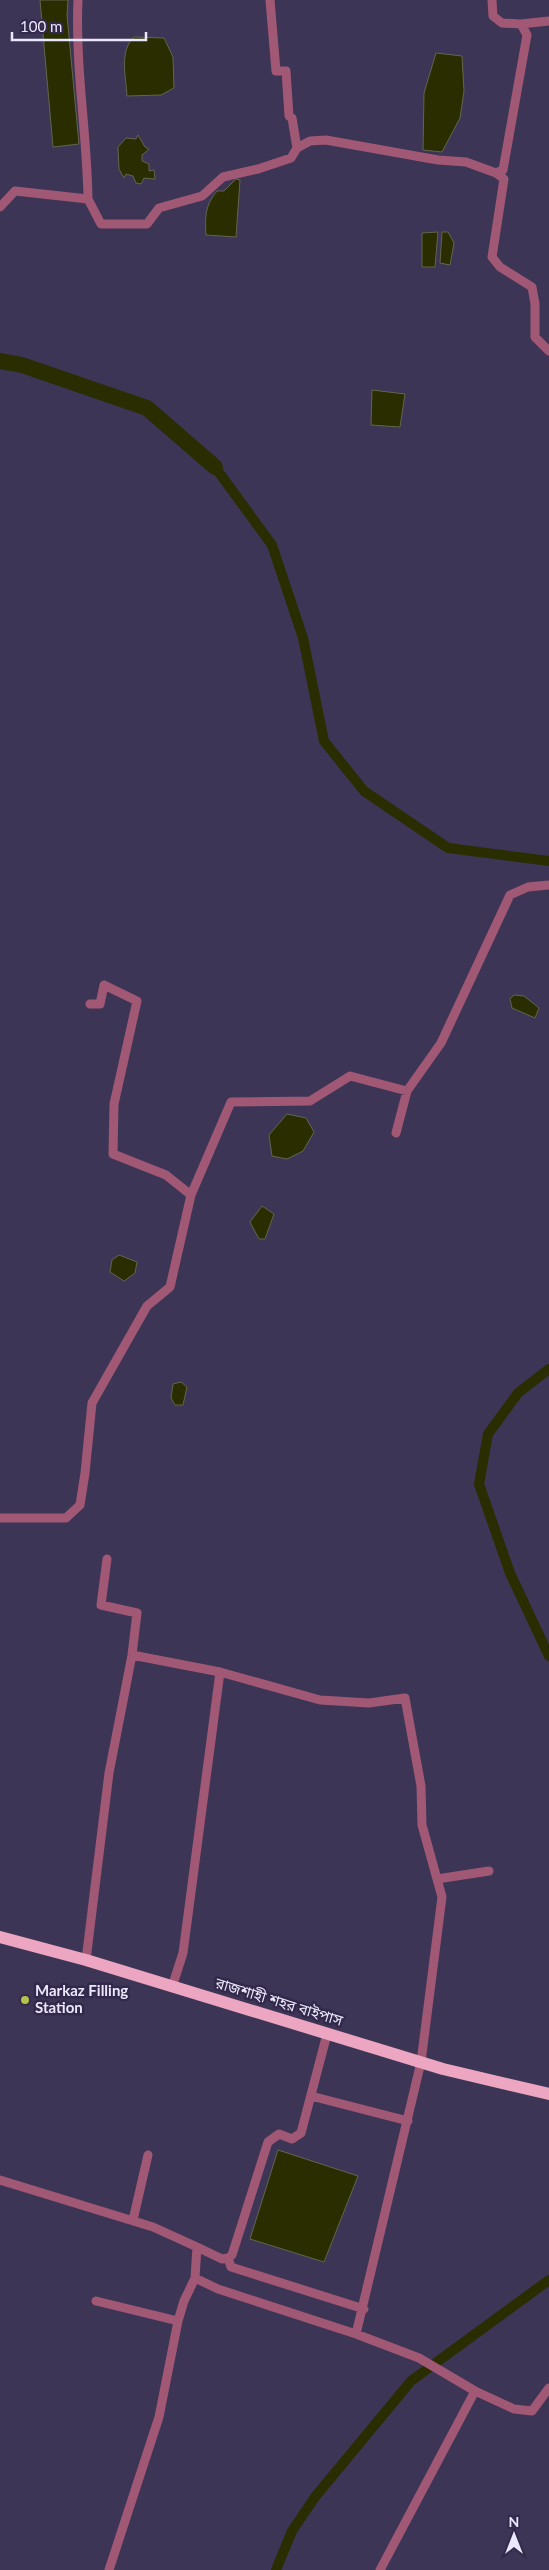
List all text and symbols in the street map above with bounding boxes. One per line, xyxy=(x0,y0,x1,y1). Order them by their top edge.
scale bar xyxy=(12,10,146,42)
text: 100 m xyxy=(20,17,62,35)
street label: রাজশাহী শহর বাইপাস xyxy=(213,1973,346,2029)
place label: Markaz Filling Station xyxy=(35,1981,128,2016)
marker: Markaz Filling Station xyxy=(19,1994,31,2006)
north arrow xyxy=(489,2510,539,2560)
text: N xyxy=(509,2513,519,2530)

